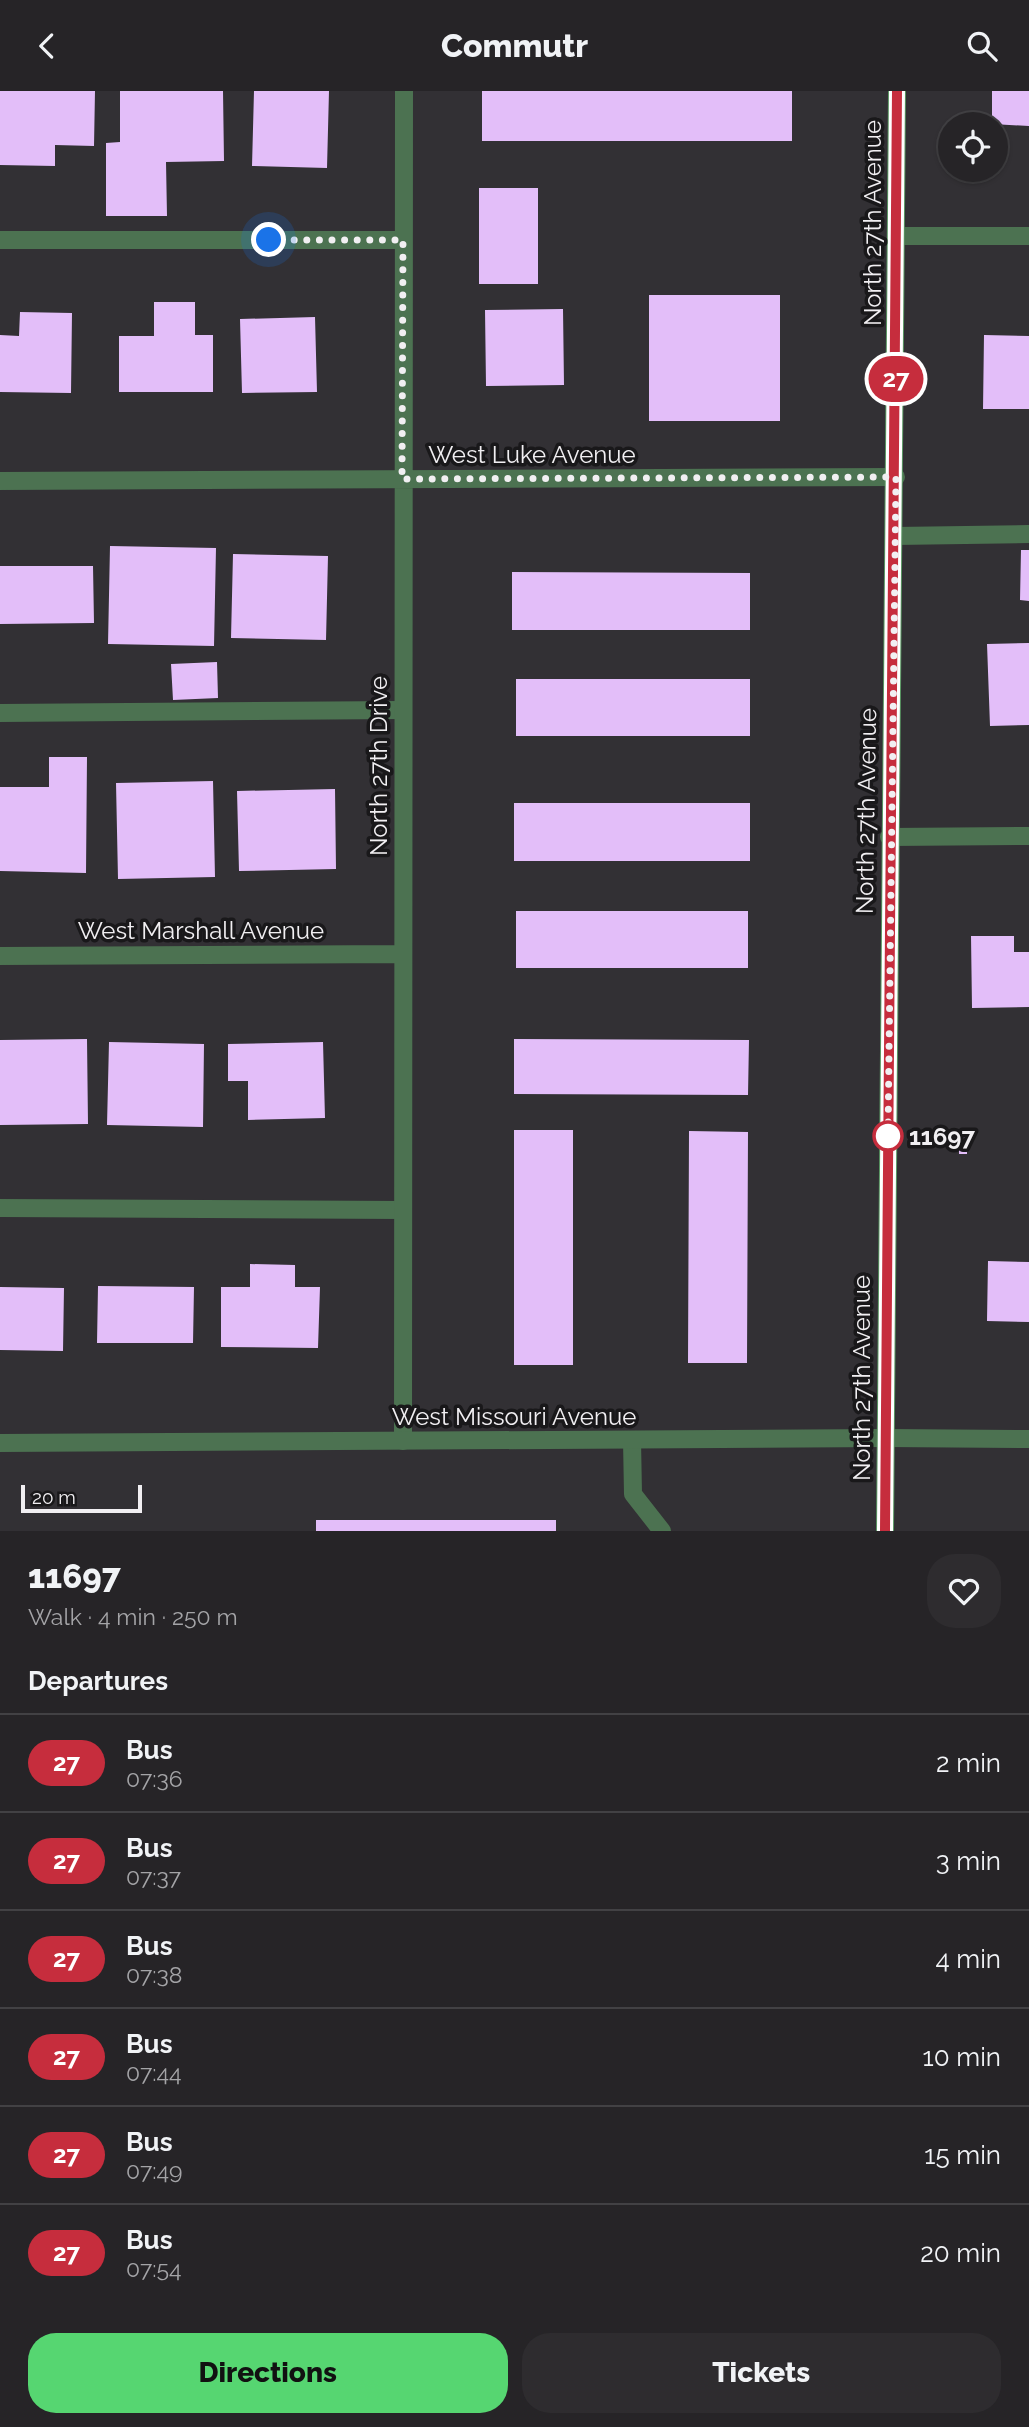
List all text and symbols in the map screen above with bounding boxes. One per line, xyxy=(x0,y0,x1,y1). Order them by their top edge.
icon: back xyxy=(28,27,66,65)
text: Commutr xyxy=(441,27,588,64)
icon: search xyxy=(963,27,1001,65)
map controls xyxy=(938,112,1008,182)
button: locate xyxy=(938,112,1008,182)
street label: North 27th Avenue xyxy=(858,120,887,326)
your location xyxy=(251,222,286,257)
line badge: 27 xyxy=(864,356,928,402)
text: 27 xyxy=(883,364,910,393)
street label: West Luke Avenue xyxy=(428,440,636,469)
street label: North 27th Drive xyxy=(364,676,393,856)
street label: North 27th Avenue xyxy=(850,708,882,914)
street label: West Marshall Avenue xyxy=(78,916,324,945)
marker: 11697 xyxy=(873,1121,903,1151)
place label: 11697 xyxy=(909,1122,975,1151)
street label: North 27th Avenue xyxy=(847,1275,876,1481)
street label: West Missouri Avenue xyxy=(392,1402,636,1431)
scale bar xyxy=(21,1482,142,1514)
text: 20 m xyxy=(32,1486,76,1508)
button: heart xyxy=(927,1554,1001,1628)
text: 11697 xyxy=(28,1557,121,1596)
text: Walk · 4 min · 250 m xyxy=(28,1603,238,1630)
text: Departures xyxy=(28,1666,168,1696)
text: Bus xyxy=(126,1735,173,1765)
text: 27 xyxy=(53,1748,80,1777)
text: 2 min xyxy=(936,1748,1001,1778)
text: 07:36 xyxy=(126,1765,183,1792)
text: Bus xyxy=(126,1833,173,1863)
text: 27 xyxy=(53,1846,80,1875)
text: 3 min xyxy=(936,1846,1001,1876)
text: 07:37 xyxy=(126,1863,181,1890)
text: Bus xyxy=(126,1931,173,1961)
text: 27 xyxy=(53,1944,80,1973)
text: 4 min xyxy=(935,1944,1001,1974)
text: 07:38 xyxy=(126,1961,182,1988)
text: Bus xyxy=(126,2029,173,2059)
text: 27 xyxy=(53,2042,80,2071)
text: 10 min xyxy=(923,2042,1001,2072)
text: 07:44 xyxy=(126,2059,182,2086)
text: Bus xyxy=(126,2127,173,2157)
text: 27 xyxy=(53,2140,80,2169)
text: 15 min xyxy=(924,2140,1001,2170)
text: 07:49 xyxy=(126,2157,183,2184)
text: Bus xyxy=(126,2225,173,2255)
text: 27 xyxy=(53,2238,80,2267)
text: 20 min xyxy=(920,2238,1001,2268)
text: 07:54 xyxy=(126,2255,182,2282)
button: Directions xyxy=(28,2333,508,2413)
button: Tickets xyxy=(522,2333,1001,2413)

